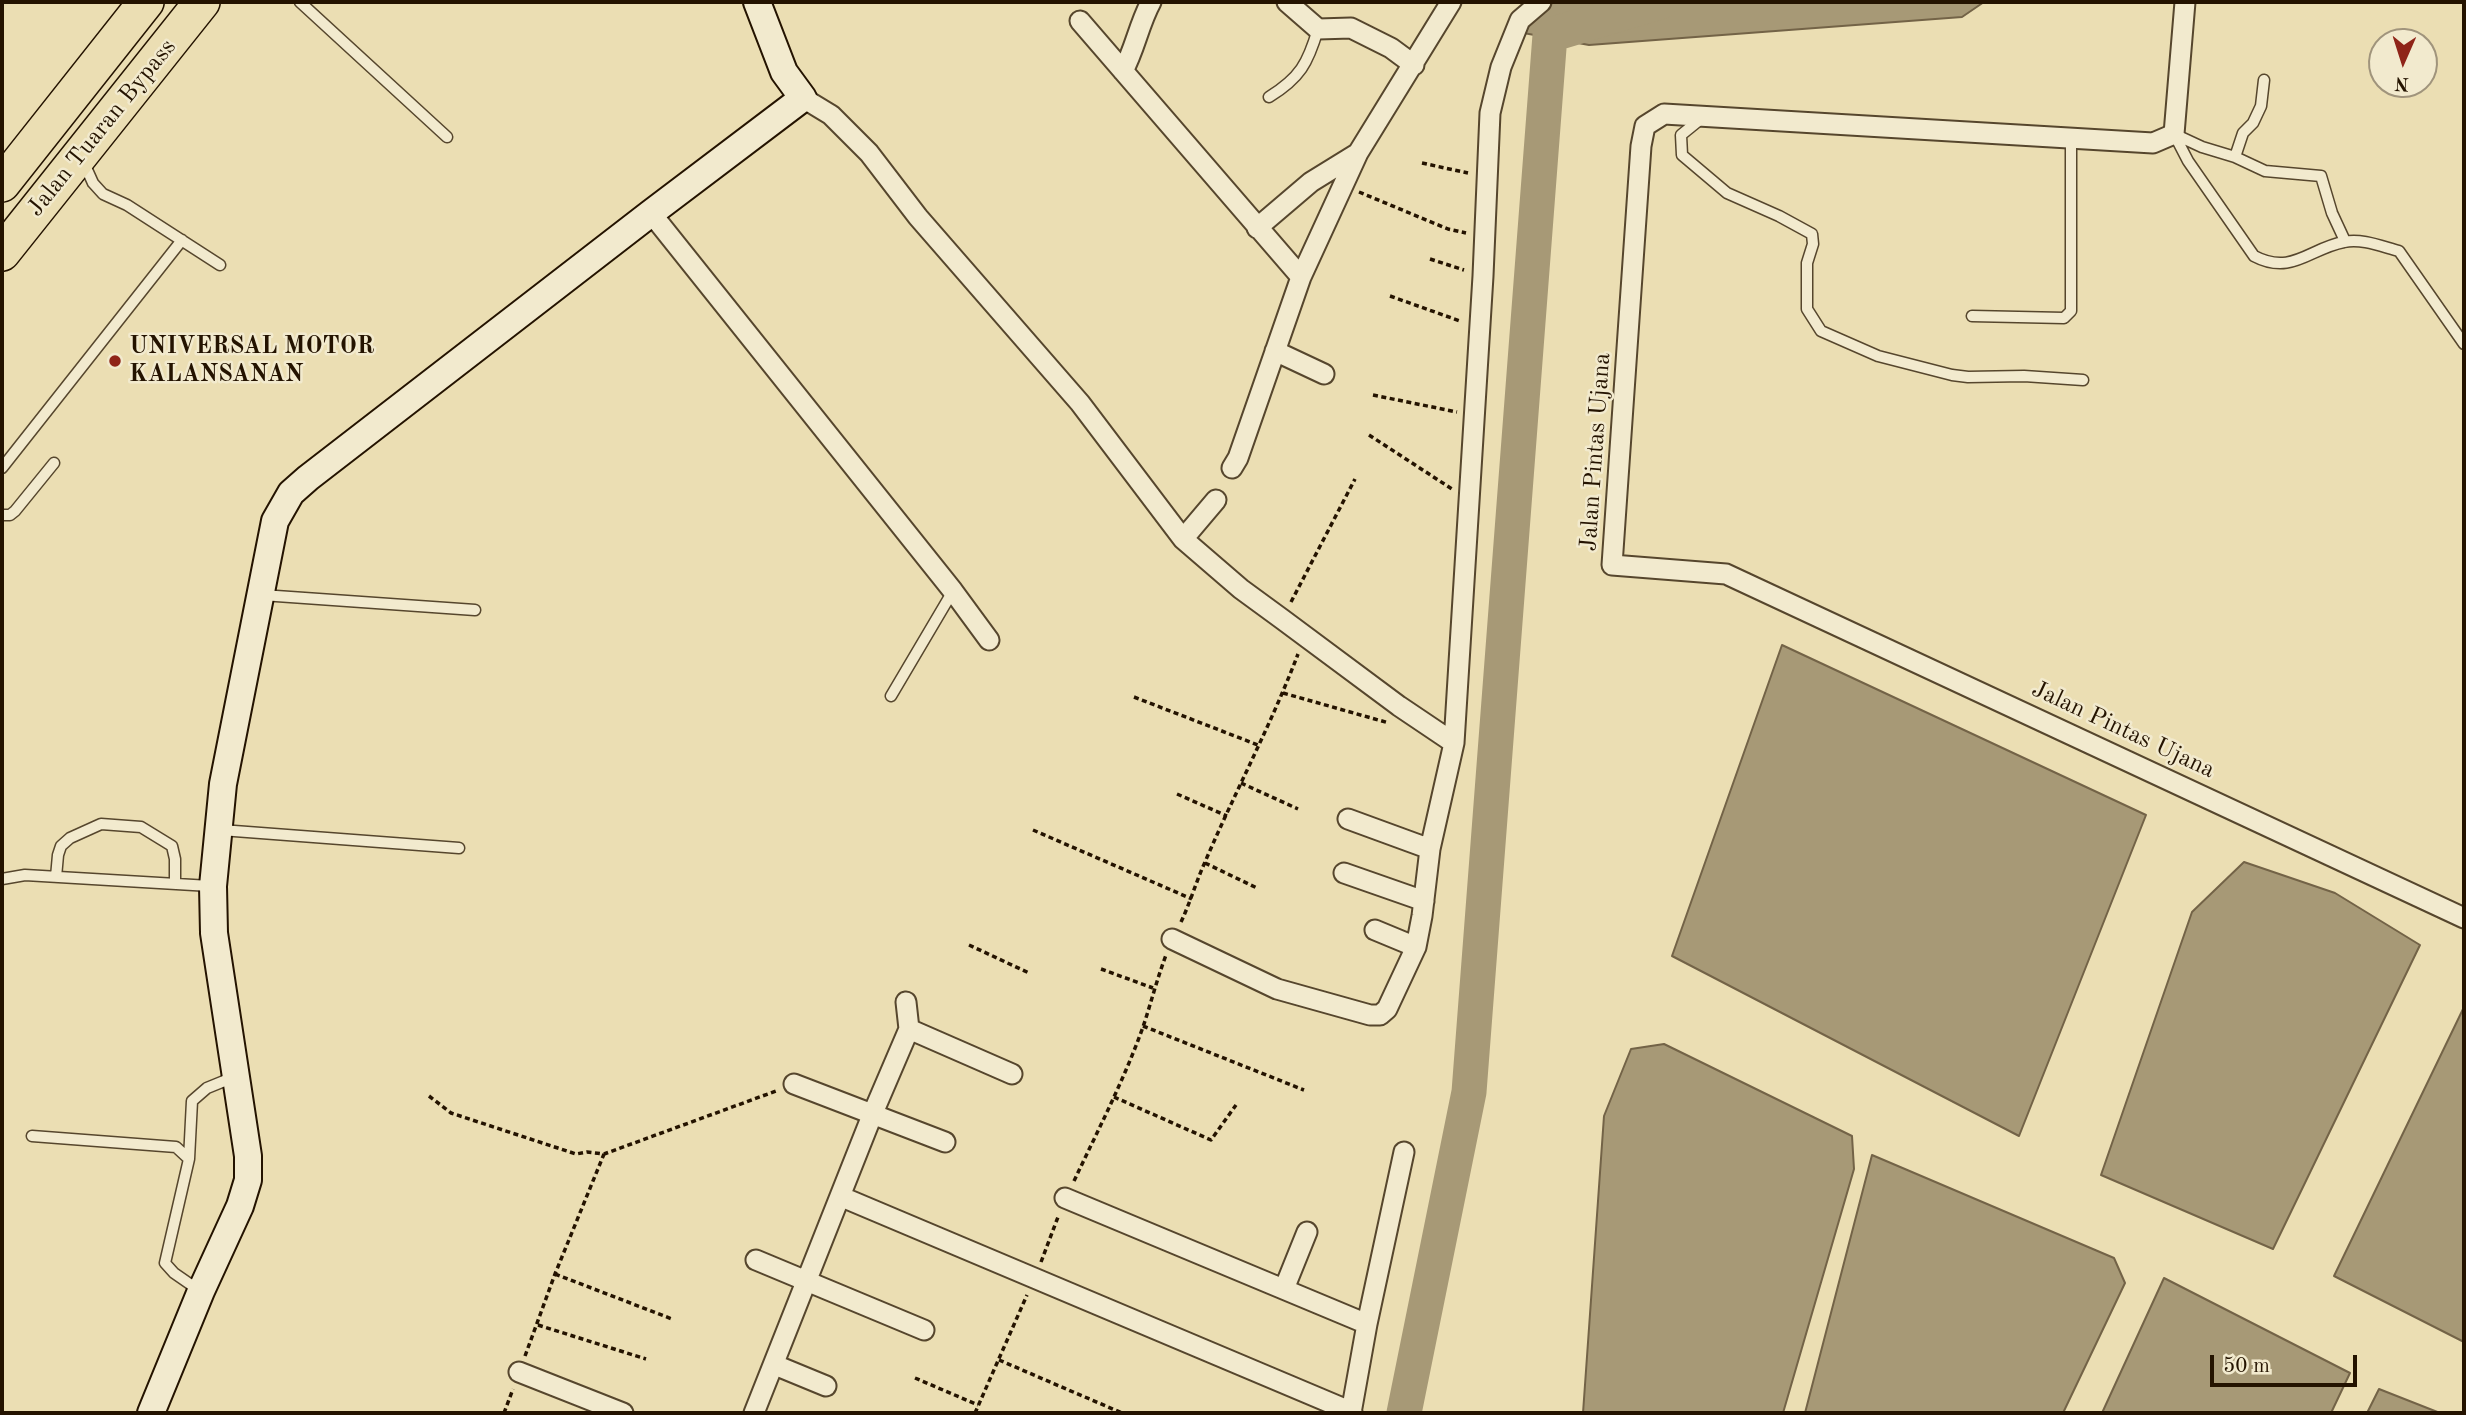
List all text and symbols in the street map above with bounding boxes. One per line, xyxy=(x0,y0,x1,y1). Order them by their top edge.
north arrow xyxy=(2368,28,2438,98)
street label: Jalan Tuaran Bypass xyxy=(21,33,183,223)
text: N xyxy=(2394,73,2410,92)
place label: UNIVERSAL MOTOR KALANSANAN xyxy=(129,333,374,389)
street label: Jalan Pintas Ujana xyxy=(1575,352,1617,552)
marker: UNIVERSAL MOTOR KALANSANAN xyxy=(107,353,123,369)
street label: Jalan Pintas Ujana xyxy=(2027,675,2219,785)
scale bar xyxy=(2214,1342,2361,1386)
text: 50 m xyxy=(2223,1356,2270,1377)

